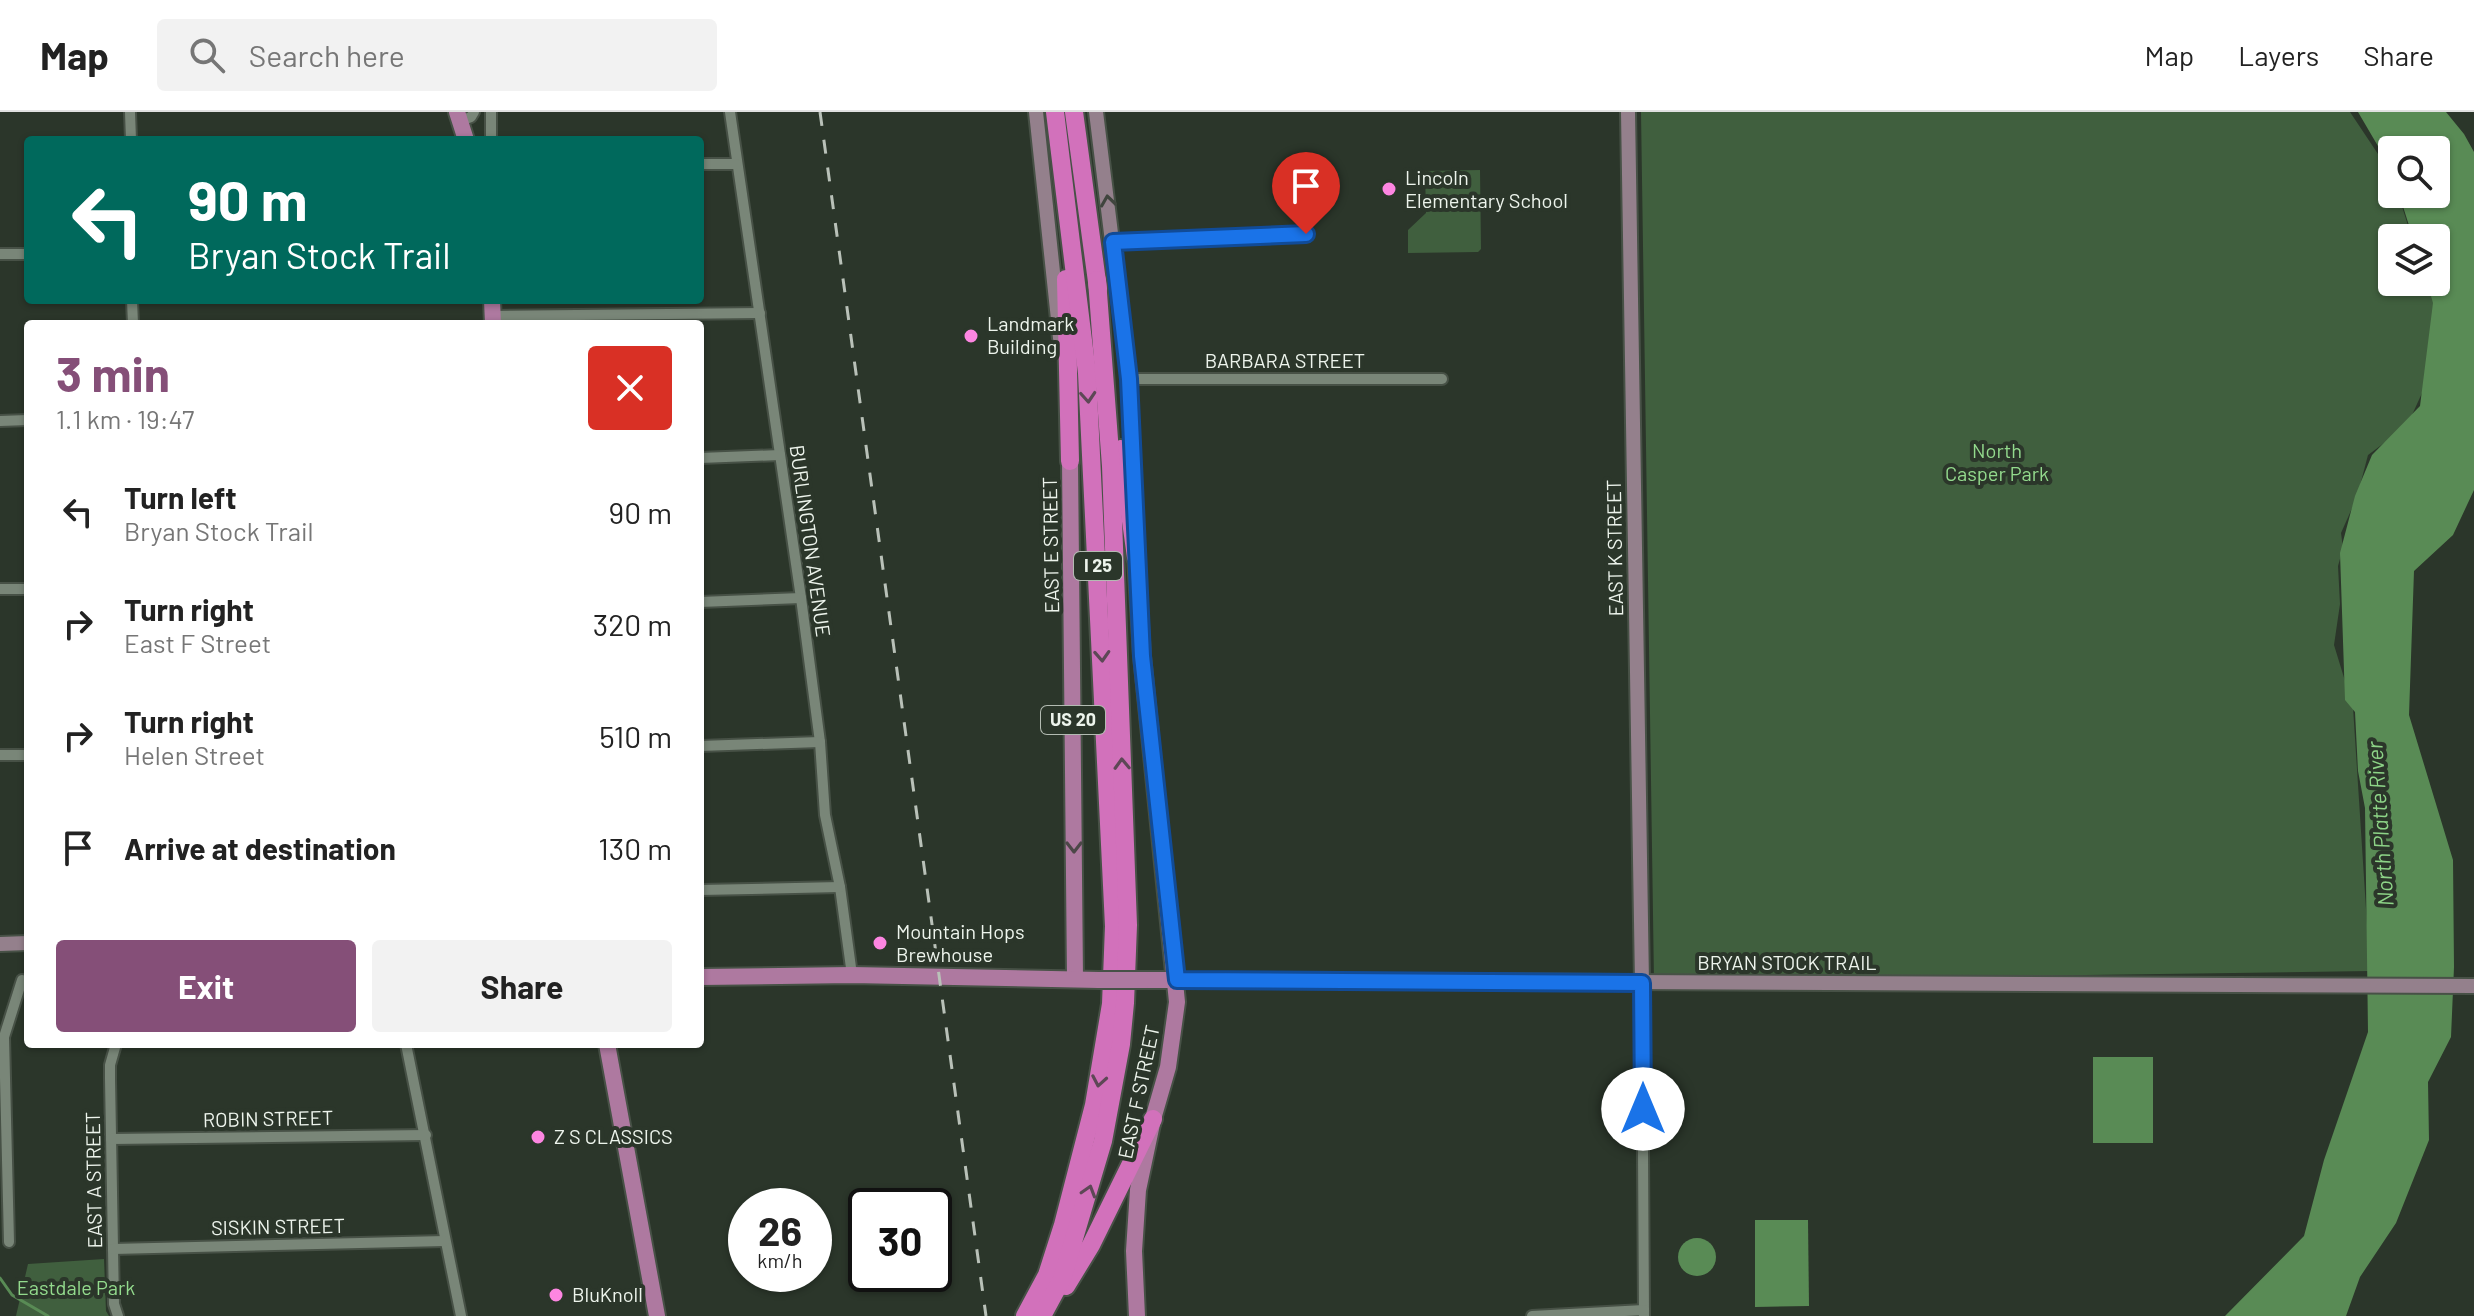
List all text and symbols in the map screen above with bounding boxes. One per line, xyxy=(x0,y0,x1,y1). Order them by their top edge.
search box xyxy=(157,19,717,91)
text: Map xyxy=(40,32,109,78)
icon: search xyxy=(185,33,229,77)
text: Search here xyxy=(249,37,405,73)
text: Map xyxy=(2144,38,2194,72)
text: Layers xyxy=(2238,38,2319,72)
text: Share xyxy=(2363,38,2434,72)
map controls xyxy=(2378,136,2450,296)
button: search xyxy=(2378,136,2450,208)
pin xyxy=(1272,152,1340,234)
icon: arrive xyxy=(1284,164,1328,208)
text: 90 m xyxy=(188,165,308,232)
place label: Lincoln Elementary School xyxy=(1405,165,1568,212)
icon: left xyxy=(56,168,160,272)
marker: Lincoln Elementary School xyxy=(1380,180,1398,198)
one-way arrow xyxy=(1100,194,1117,207)
button: layers xyxy=(2378,224,2450,296)
text: Bryan Stock Trail xyxy=(188,233,451,276)
place label: Landmark Building xyxy=(987,311,1074,358)
marker: Landmark Building xyxy=(962,327,980,345)
text: 3 min xyxy=(56,344,170,402)
button: close xyxy=(588,346,672,430)
street label: BARBARA STREET xyxy=(1205,348,1365,372)
one-way arrow xyxy=(1080,391,1097,404)
text: 1.1 km · 19:47 xyxy=(56,403,194,434)
park label: North Casper Park xyxy=(1945,438,2049,485)
street label: BURLINGTON AVENUE xyxy=(786,443,836,638)
street label: EAST E STREET xyxy=(1037,476,1063,614)
text: Turn left xyxy=(124,479,237,515)
street label: EAST K STREET xyxy=(1601,479,1627,617)
icon: left xyxy=(56,490,100,534)
text: 90 m xyxy=(609,494,672,530)
text: Bryan Stock Trail xyxy=(124,515,314,546)
road number: I 25 xyxy=(1074,552,1122,580)
text: Turn right xyxy=(124,591,254,627)
icon: right xyxy=(56,602,100,646)
text: 320 m xyxy=(593,606,672,642)
text: East F Street xyxy=(124,627,271,658)
one-way arrow xyxy=(1093,650,1110,663)
text: Turn right xyxy=(124,703,254,739)
road number: US 20 xyxy=(1041,706,1105,734)
icon: right xyxy=(56,714,100,758)
text: 510 m xyxy=(599,718,672,754)
text: Helen Street xyxy=(124,739,265,770)
water label: North Platte River xyxy=(2360,740,2398,907)
one-way arrow xyxy=(1113,757,1130,770)
icon: arrive xyxy=(56,826,100,870)
text: Arrive at destination xyxy=(124,830,396,866)
text: 130 m xyxy=(598,830,672,866)
one-way arrow xyxy=(1065,841,1083,854)
place label: Mountain Hops Brewhouse xyxy=(896,919,1025,966)
marker: Mountain Hops Brewhouse xyxy=(871,934,889,952)
button: Exit xyxy=(56,940,356,1032)
button: Share xyxy=(372,940,672,1032)
street label: BRYAN STOCK TRAIL xyxy=(1697,950,1877,974)
street label: EAST F STREET xyxy=(1112,1023,1164,1161)
position arrow xyxy=(1601,1067,1685,1151)
one-way arrow xyxy=(1091,1074,1108,1087)
street label: ROBIN STREET xyxy=(203,1105,333,1131)
street label: EAST A STREET xyxy=(80,1111,106,1249)
place label: Z S CLASSICS xyxy=(554,1124,673,1148)
marker: Z S CLASSICS xyxy=(529,1128,547,1146)
one-way arrow xyxy=(1080,1184,1096,1198)
speed limit sign: 30 xyxy=(848,1188,952,1292)
text: 26 xyxy=(758,1206,802,1254)
street label: SISKIN STREET xyxy=(211,1213,345,1239)
text: km/h xyxy=(757,1248,803,1272)
park label: Eastdale Park xyxy=(17,1275,135,1299)
place label: BluKnoll xyxy=(572,1282,643,1306)
marker: BluKnoll xyxy=(547,1286,565,1304)

